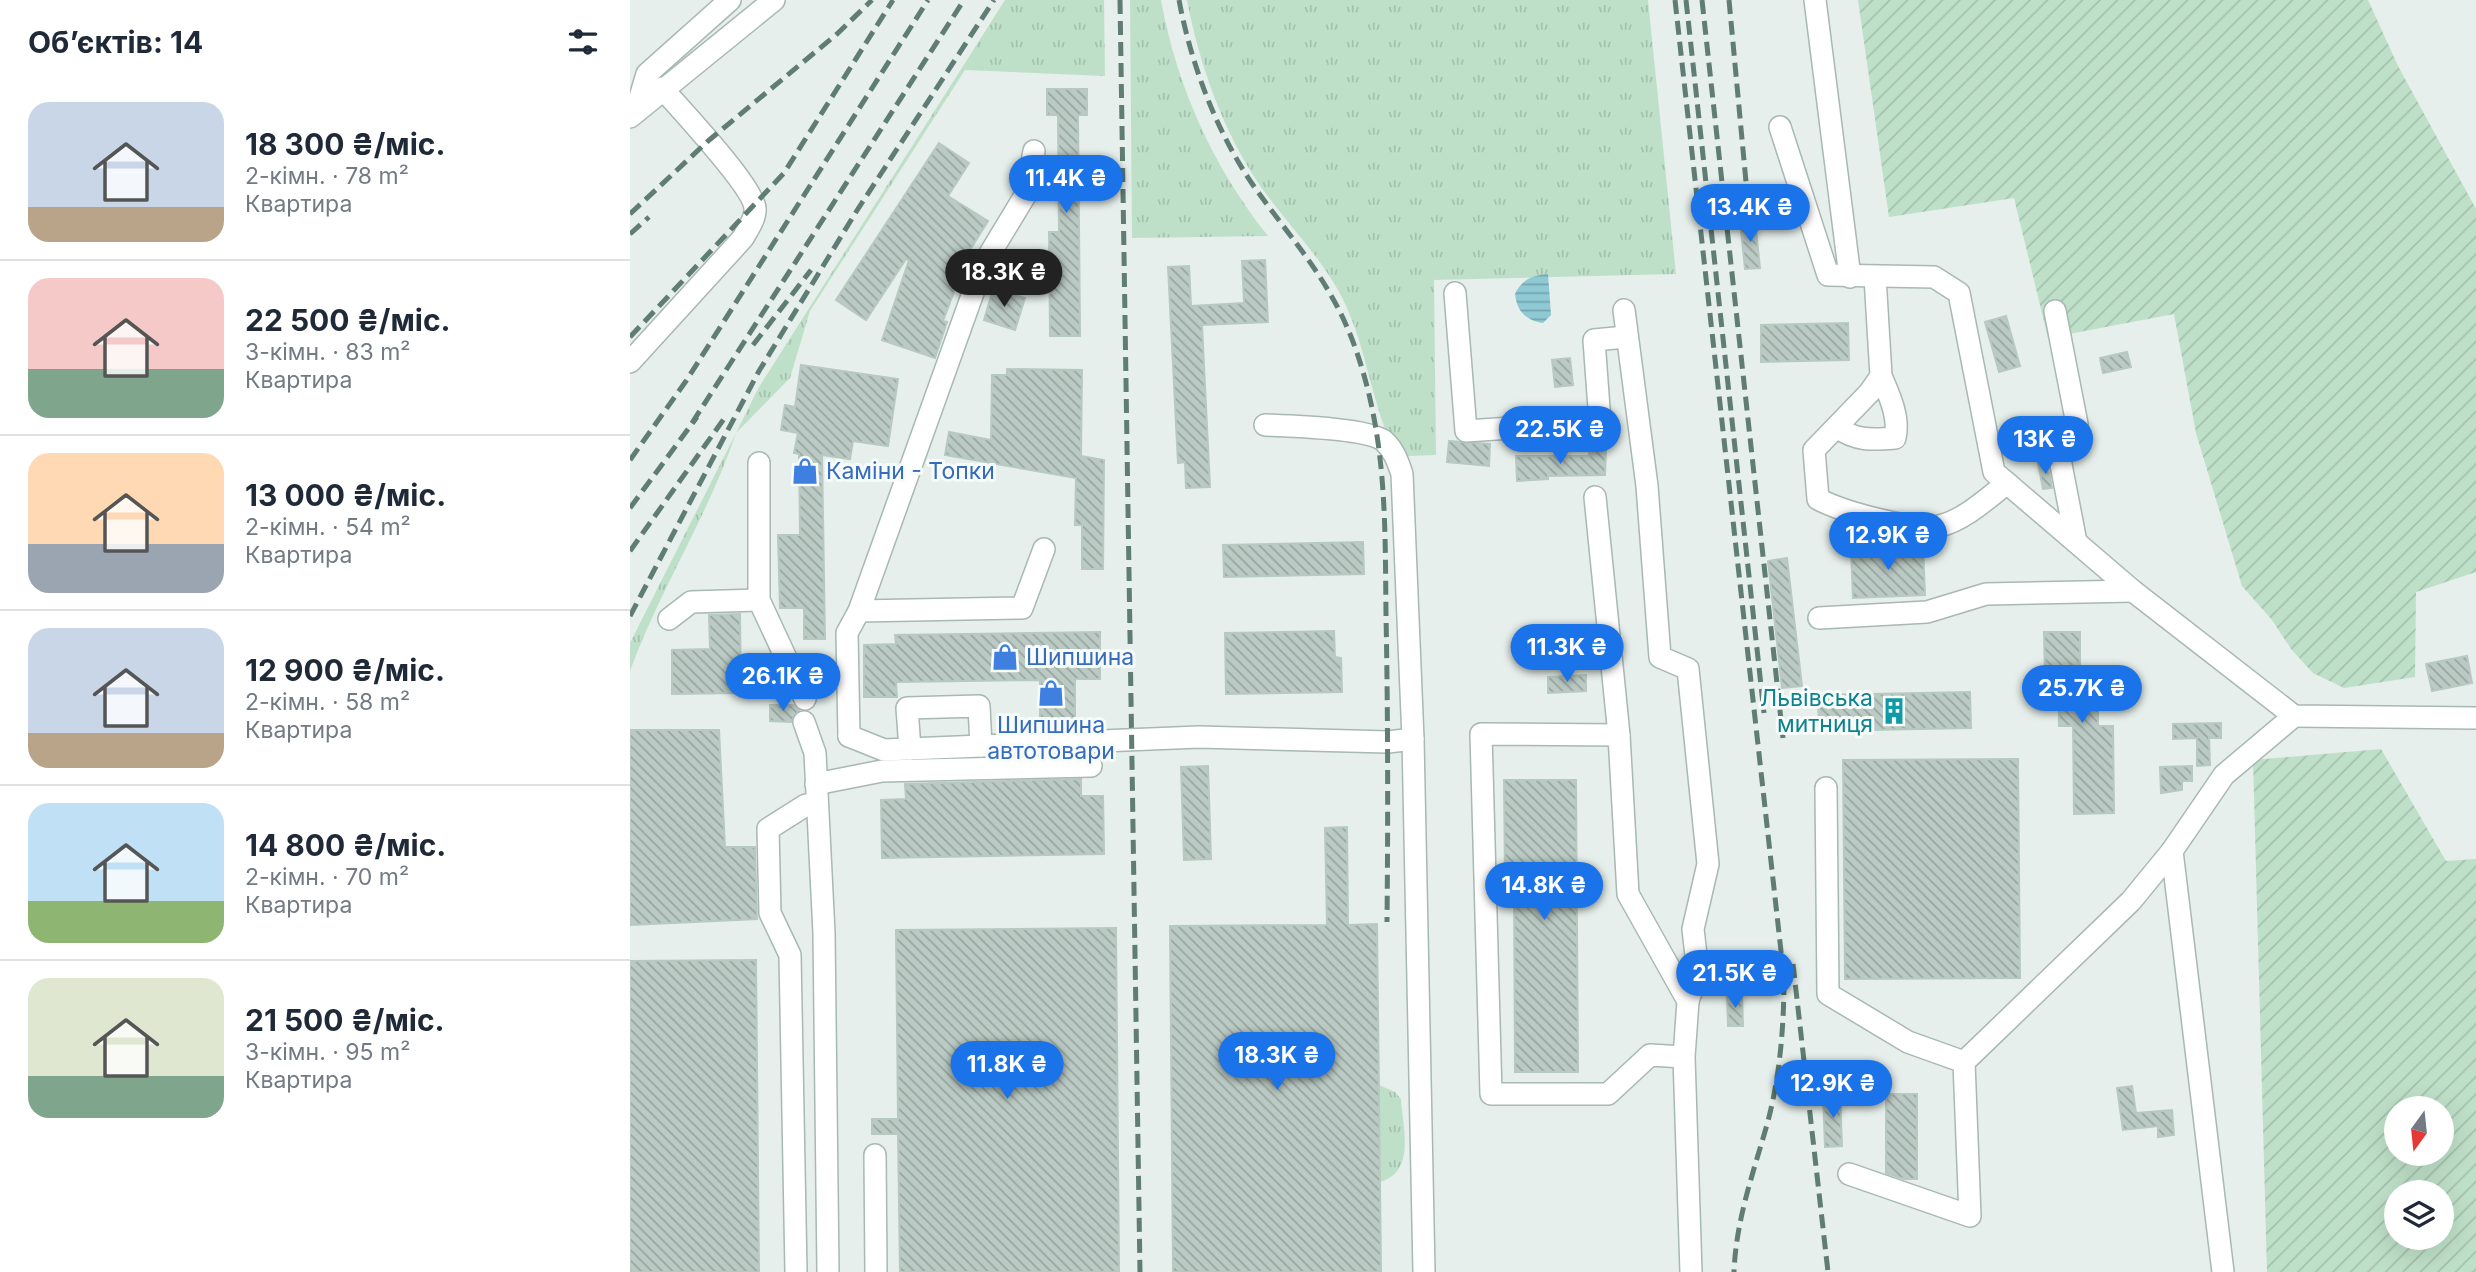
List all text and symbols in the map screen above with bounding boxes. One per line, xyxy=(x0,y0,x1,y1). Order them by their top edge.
icon: filters xyxy=(564,23,602,61)
text: Об’єктів: 14 xyxy=(28,24,203,60)
text: 18 300 ₴/міс. xyxy=(245,126,445,162)
icon: home xyxy=(84,130,168,214)
pin: 11.4K ₴ xyxy=(1001,156,1131,215)
text: 2-кімн. · 78 m² xyxy=(245,162,409,190)
text: 11.4K ₴ xyxy=(1025,164,1107,192)
pin: 13.4K ₴ xyxy=(1685,184,1815,244)
text: Квартира xyxy=(245,190,352,218)
text: 13.4K ₴ xyxy=(1707,193,1793,221)
pin: 18.3K ₴ xyxy=(939,250,1069,309)
text: 18.3K ₴ xyxy=(961,258,1047,286)
text: 22 500 ₴/міс. xyxy=(245,302,451,338)
icon: home xyxy=(84,306,168,390)
text: 3-кімн. · 83 m² xyxy=(245,338,411,366)
text: Квартира xyxy=(245,366,352,394)
pin: 22.5K ₴ xyxy=(1495,406,1625,466)
text: 22.5K ₴ xyxy=(1515,415,1605,443)
pin: 13K ₴ xyxy=(1996,416,2094,476)
text: 13K ₴ xyxy=(2013,425,2077,453)
shop icon: Каміни - Топки xyxy=(790,456,820,486)
place label: Каміни - Топки xyxy=(826,457,995,485)
text: 13 000 ₴/міс. xyxy=(245,477,446,513)
icon: home xyxy=(84,481,168,565)
pin: 12.9K ₴ xyxy=(1823,512,1953,572)
text: 2-кімн. · 54 m² xyxy=(245,513,411,541)
text: 12.9K ₴ xyxy=(1845,521,1931,549)
text: Квартира xyxy=(245,541,352,569)
pin: 11.3K ₴ xyxy=(1502,624,1632,684)
text: 11.3K ₴ xyxy=(1527,633,1607,661)
shop icon: Шипшина xyxy=(990,642,1020,672)
place label: Шипшина xyxy=(1026,643,1134,671)
text: 12 900 ₴/міс. xyxy=(245,652,445,688)
pin: 26.1K ₴ xyxy=(718,654,848,713)
icon: home xyxy=(84,656,168,740)
text: 26.1K ₴ xyxy=(741,662,825,690)
pin: 25.7K ₴ xyxy=(2017,666,2147,725)
text: 25.7K ₴ xyxy=(2038,674,2126,702)
shop icon: Шипшина автотовари xyxy=(1036,678,1066,708)
place label: Львівська митниця xyxy=(1760,684,1873,738)
text: 2-кімн. · 58 m² xyxy=(245,688,410,716)
building icon: Львівська митниця xyxy=(1879,696,1909,726)
place label: Шипшина автотовари xyxy=(987,711,1115,765)
text: Квартира xyxy=(245,716,352,744)
text: 14 800 ₴/міс. xyxy=(245,827,446,863)
icon: home xyxy=(84,831,168,915)
pin: 14.8K ₴ xyxy=(1479,862,1609,922)
text: 2-кімн. · 70 m² xyxy=(245,863,409,891)
text: 14.8K ₴ xyxy=(1501,871,1587,899)
text: Квартира xyxy=(245,891,352,919)
pin: 21.5K ₴ xyxy=(1670,950,1800,1010)
text: 21.5K ₴ xyxy=(1692,959,1778,987)
text: 21 500 ₴/міс. xyxy=(245,1002,445,1038)
icon: home xyxy=(84,1006,168,1090)
pin: 18.3K ₴ xyxy=(1212,1032,1342,1092)
text: 3-кімн. · 95 m² xyxy=(245,1038,410,1066)
text: 18.3K ₴ xyxy=(1234,1041,1320,1069)
pin: 11.8K ₴ xyxy=(942,1042,1072,1101)
text: 11.8K ₴ xyxy=(967,1050,1047,1078)
pin: 12.9K ₴ xyxy=(1768,1060,1898,1120)
text: Квартира xyxy=(245,1066,352,1094)
text: 12.9K ₴ xyxy=(1790,1069,1876,1097)
north arrow xyxy=(2384,1096,2454,1166)
map controls xyxy=(2384,1096,2454,1250)
button: layers xyxy=(2384,1180,2454,1250)

